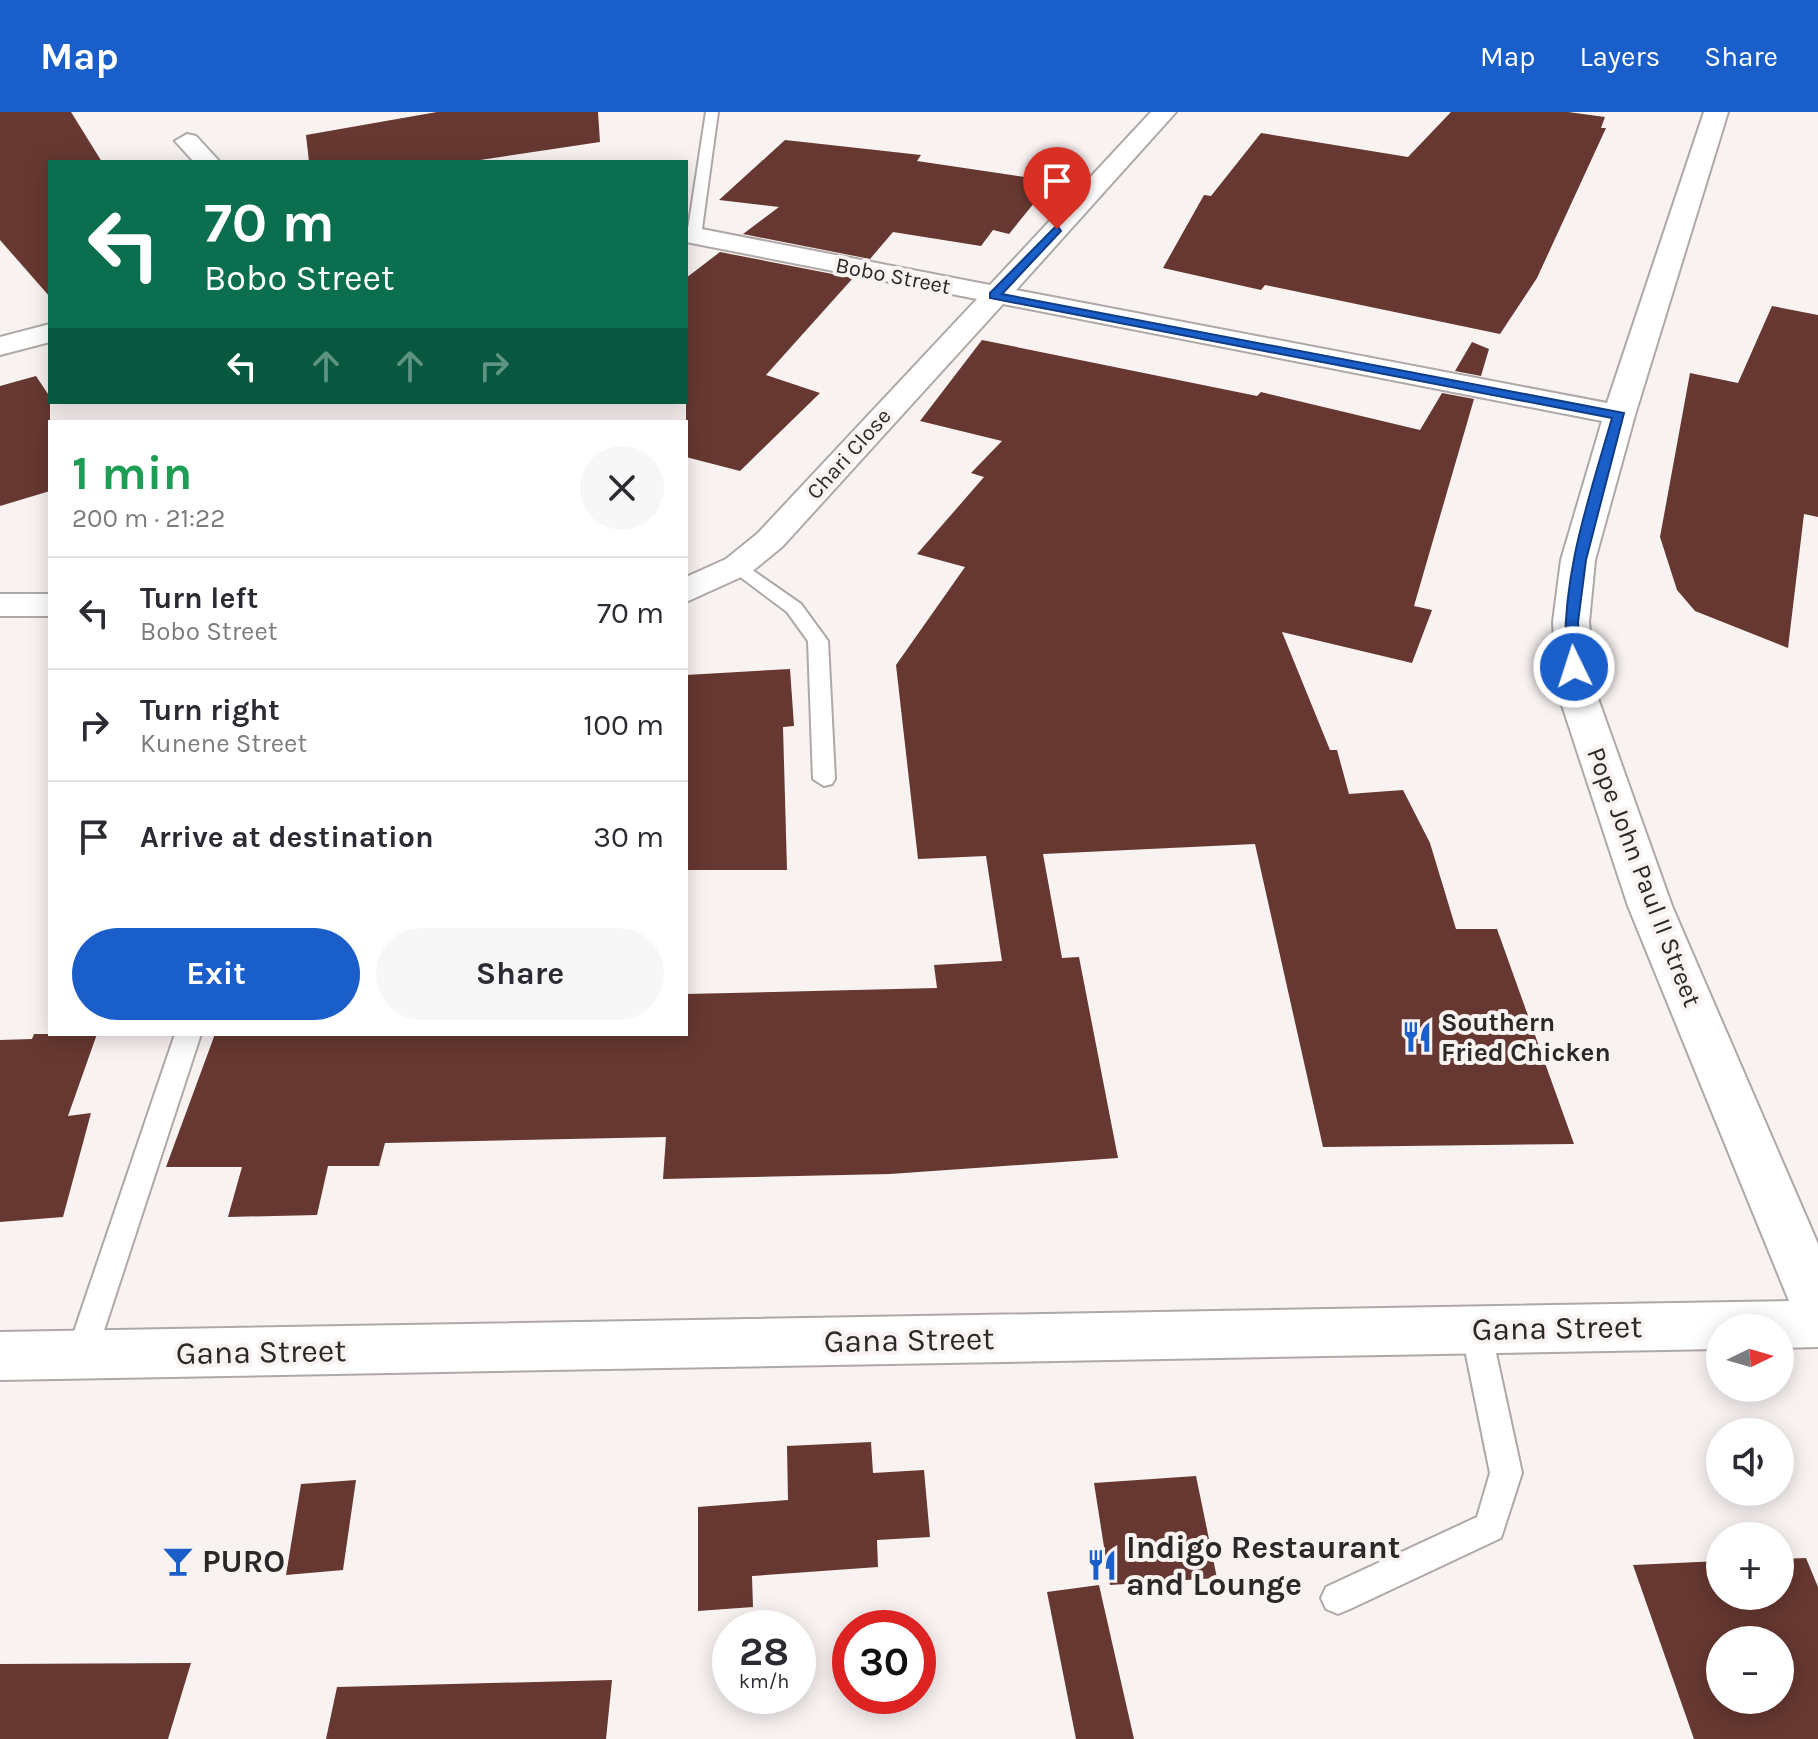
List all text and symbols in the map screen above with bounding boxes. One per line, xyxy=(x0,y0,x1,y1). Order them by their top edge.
text: Map xyxy=(40,34,119,79)
text: Map xyxy=(1480,40,1535,73)
text: Layers xyxy=(1579,40,1660,73)
text: Share xyxy=(1704,40,1778,73)
pin xyxy=(1023,147,1091,229)
icon: arrive xyxy=(1035,159,1079,203)
text: 70 m xyxy=(204,190,335,255)
icon: left xyxy=(72,192,176,296)
street label: Bobo Street xyxy=(833,252,953,300)
text: Bobo Street xyxy=(204,257,394,299)
icon: left xyxy=(220,344,264,388)
icon: ahead xyxy=(304,344,348,388)
icon: ahead xyxy=(388,344,432,388)
icon: right xyxy=(472,344,516,388)
street label: Chari Close xyxy=(801,403,897,505)
text: 1 min xyxy=(72,445,192,501)
button: close xyxy=(580,446,664,530)
text: 200 m · 21:22 xyxy=(72,503,225,534)
text: Turn left xyxy=(140,580,258,616)
icon: left xyxy=(72,591,116,635)
text: 70 m xyxy=(597,595,664,631)
text: Bobo Street xyxy=(140,616,278,647)
position arrow xyxy=(1532,625,1616,709)
text: Turn right xyxy=(140,692,280,728)
icon: right xyxy=(72,703,116,747)
text: 100 m xyxy=(583,707,664,743)
text: Kunene Street xyxy=(140,728,307,759)
street label: Pope John Paul II Street xyxy=(1580,743,1708,1011)
icon: arrive xyxy=(72,815,116,859)
text: Arrive at destination xyxy=(140,819,434,855)
text: 30 m xyxy=(593,819,664,855)
button: Exit xyxy=(72,928,360,1020)
button: Share xyxy=(376,928,664,1020)
place label: Southern Fried Chicken xyxy=(1441,1007,1611,1068)
restaurant icon: Southern Fried Chicken xyxy=(1400,1020,1434,1054)
street label: Gana Street xyxy=(1471,1308,1643,1348)
north arrow xyxy=(1706,1314,1794,1402)
map controls xyxy=(1706,1314,1794,1714)
street label: Gana Street xyxy=(823,1320,995,1360)
street label: Gana Street xyxy=(175,1332,347,1372)
button: sound xyxy=(1706,1418,1794,1506)
button: + xyxy=(1706,1522,1794,1610)
place label: Indigo Restaurant and Lounge xyxy=(1126,1529,1400,1603)
place label: PURO xyxy=(202,1543,285,1580)
bar icon: PURO xyxy=(161,1544,195,1578)
restaurant icon: Indigo Restaurant and Lounge xyxy=(1085,1548,1119,1582)
speed limit sign: 30 xyxy=(832,1610,936,1714)
button: − xyxy=(1706,1626,1794,1714)
text: 28 xyxy=(739,1628,789,1675)
text: km/h xyxy=(739,1670,789,1693)

